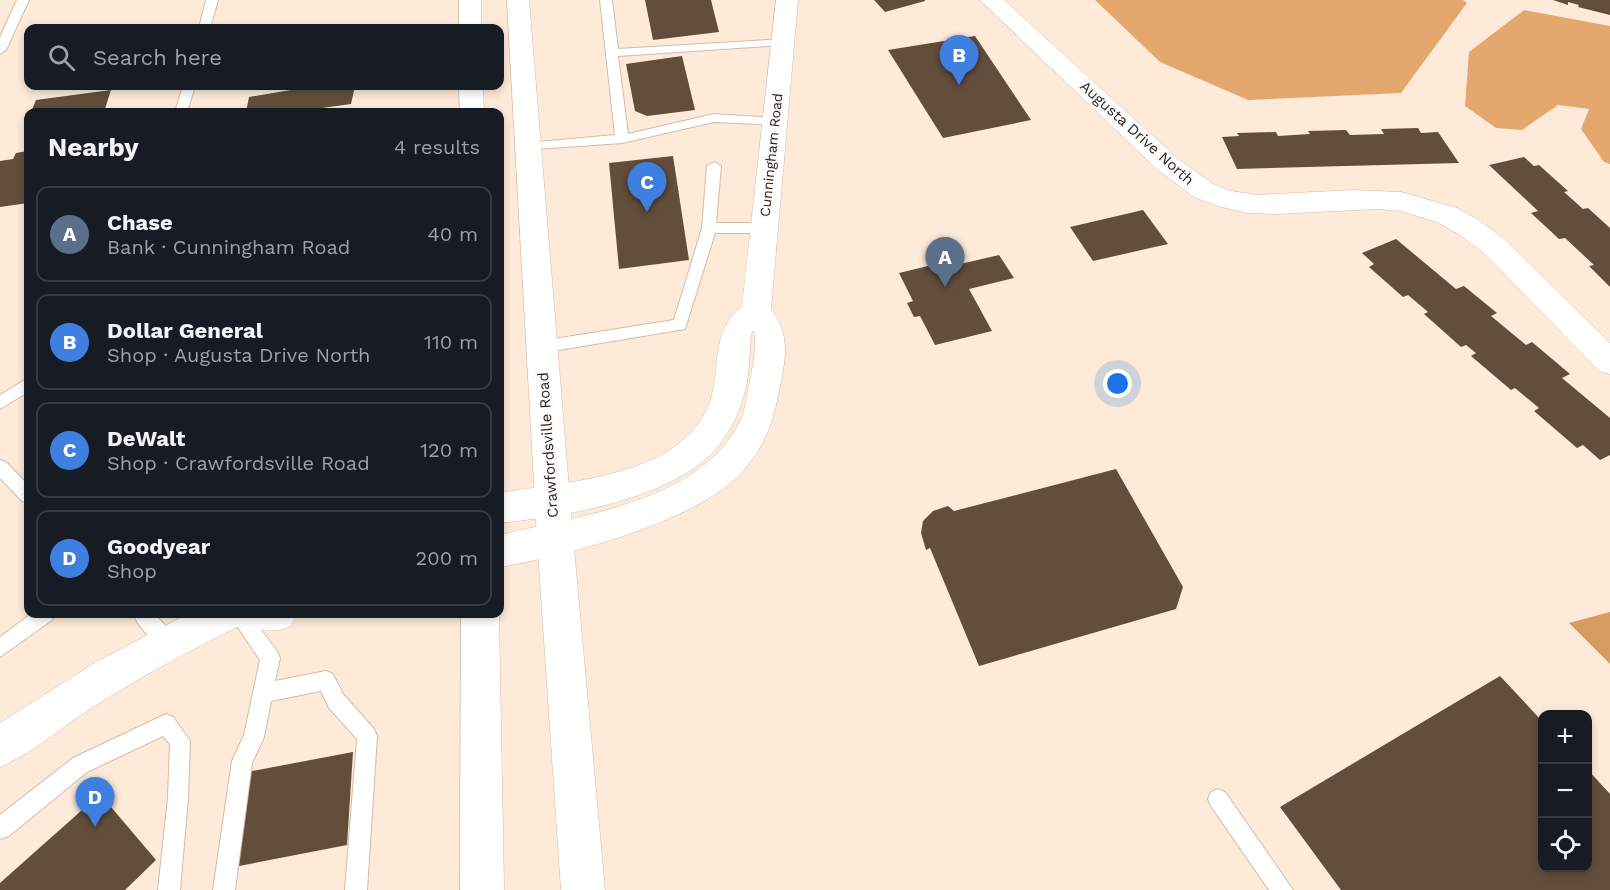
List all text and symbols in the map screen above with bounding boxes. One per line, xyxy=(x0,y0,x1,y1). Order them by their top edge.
search box xyxy=(24,24,504,90)
pin: B xyxy=(940,36,978,85)
icon: search xyxy=(45,41,78,74)
text: Search here xyxy=(93,45,222,70)
street label: Augusta Drive North xyxy=(1076,77,1198,189)
street label: Cunningham Road xyxy=(757,92,785,218)
text: Nearby xyxy=(48,132,139,162)
text: 4 results xyxy=(394,135,480,159)
pin: C xyxy=(628,162,666,212)
text: Chase xyxy=(107,210,173,235)
text: A xyxy=(63,222,76,246)
text: 40 m xyxy=(427,222,478,246)
text: Bank · Cunningham Road xyxy=(107,235,350,259)
pin: A xyxy=(926,238,964,287)
text: Dollar General xyxy=(107,318,263,343)
text: B xyxy=(63,330,76,354)
text: 110 m xyxy=(424,330,478,354)
text: Shop · Augusta Drive North xyxy=(107,343,370,367)
your location xyxy=(1103,369,1132,398)
street label: Crawfordsville Road xyxy=(534,371,562,519)
text: DeWalt xyxy=(107,426,185,451)
text: C xyxy=(63,438,76,462)
text: 120 m xyxy=(420,438,478,462)
text: Shop · Crawfordsville Road xyxy=(107,451,370,475)
text: Goodyear xyxy=(107,534,210,559)
text: D xyxy=(62,546,77,570)
text: 200 m xyxy=(416,546,478,570)
text: Shop xyxy=(107,559,157,583)
map controls xyxy=(1538,710,1592,872)
button: + xyxy=(1538,710,1592,764)
button: − xyxy=(1538,764,1592,818)
pin: D xyxy=(76,778,115,827)
button: locate xyxy=(1538,818,1592,872)

